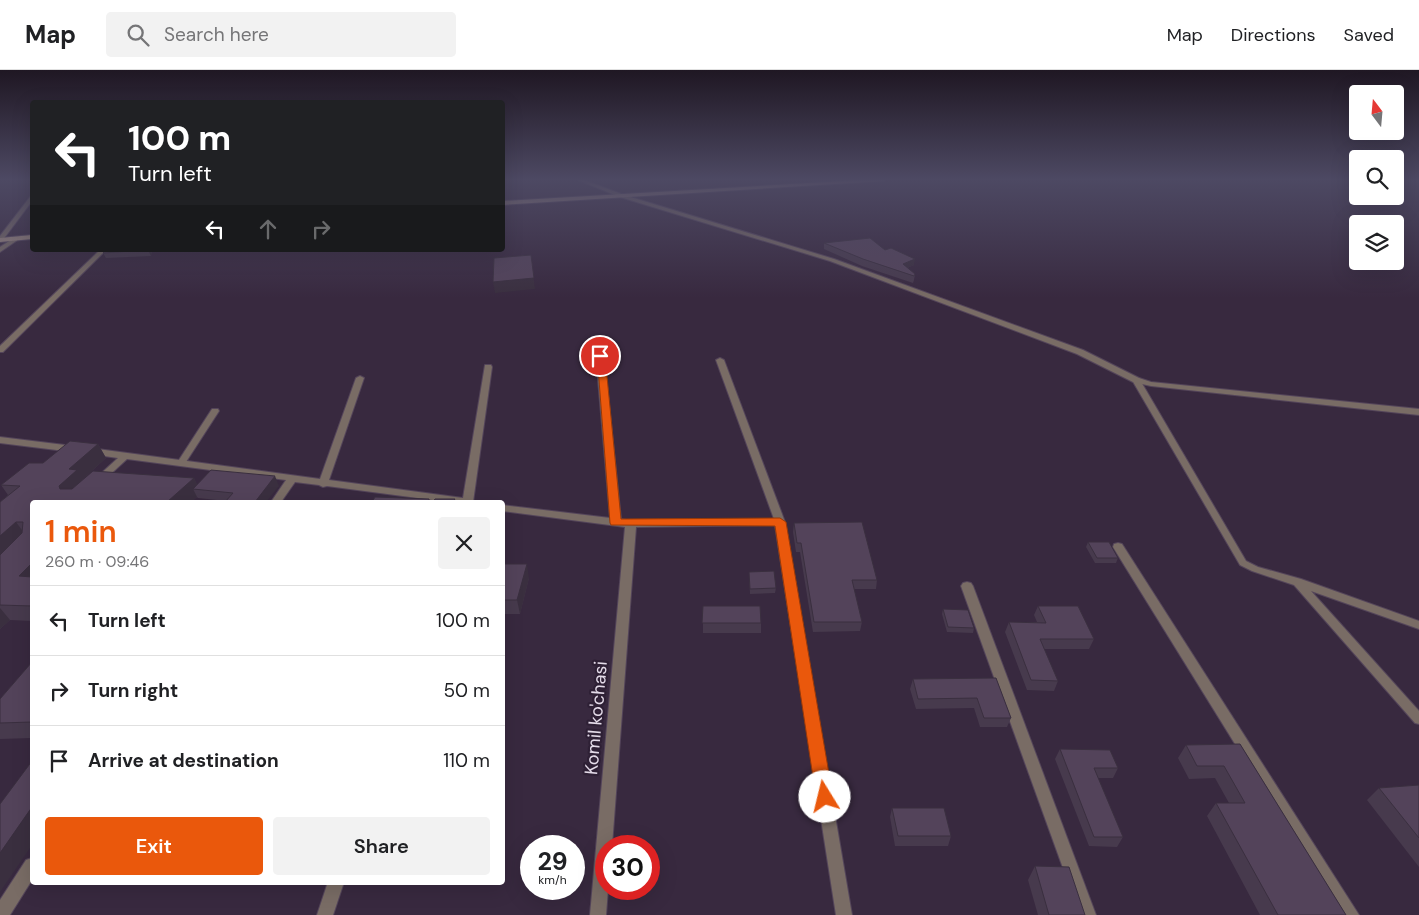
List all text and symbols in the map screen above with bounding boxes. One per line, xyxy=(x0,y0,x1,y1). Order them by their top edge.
search box xyxy=(106,12,456,57)
text: Map xyxy=(25,19,76,50)
icon: search xyxy=(124,21,152,49)
text: Search here xyxy=(164,22,269,47)
text: Map xyxy=(1167,23,1203,47)
text: Directions xyxy=(1231,23,1316,47)
text: Saved xyxy=(1344,23,1394,47)
north arrow xyxy=(1349,85,1404,140)
map controls xyxy=(1349,85,1404,270)
text: 100 m xyxy=(128,115,231,161)
icon: left xyxy=(45,120,110,185)
button: search xyxy=(1349,150,1404,205)
text: Turn left xyxy=(128,159,212,188)
icon: left xyxy=(201,215,229,243)
icon: ahead xyxy=(254,215,282,243)
icon: right xyxy=(307,215,335,243)
button: layers xyxy=(1349,215,1404,270)
pin xyxy=(579,335,621,377)
icon: arrive xyxy=(586,342,614,370)
text: 1 min xyxy=(45,512,117,551)
button: close xyxy=(438,517,490,569)
text: 260 m · 09:46 xyxy=(45,551,149,572)
icon: left xyxy=(45,607,73,635)
text: Turn left xyxy=(88,608,166,633)
text: 100 m xyxy=(436,608,490,633)
street label: Komil ko'chasi xyxy=(579,660,613,776)
icon: right xyxy=(45,677,73,705)
text: Turn right xyxy=(88,678,178,703)
text: 50 m xyxy=(443,678,490,703)
icon: arrive xyxy=(45,747,73,775)
text: Arrive at destination xyxy=(88,748,279,773)
text: 110 m xyxy=(443,748,490,773)
position arrow xyxy=(798,770,850,822)
button: Exit xyxy=(45,817,263,875)
button: Share xyxy=(273,817,490,875)
speed limit sign: 30 xyxy=(595,835,660,900)
text: 29 xyxy=(537,845,568,878)
text: km/h xyxy=(538,872,567,888)

